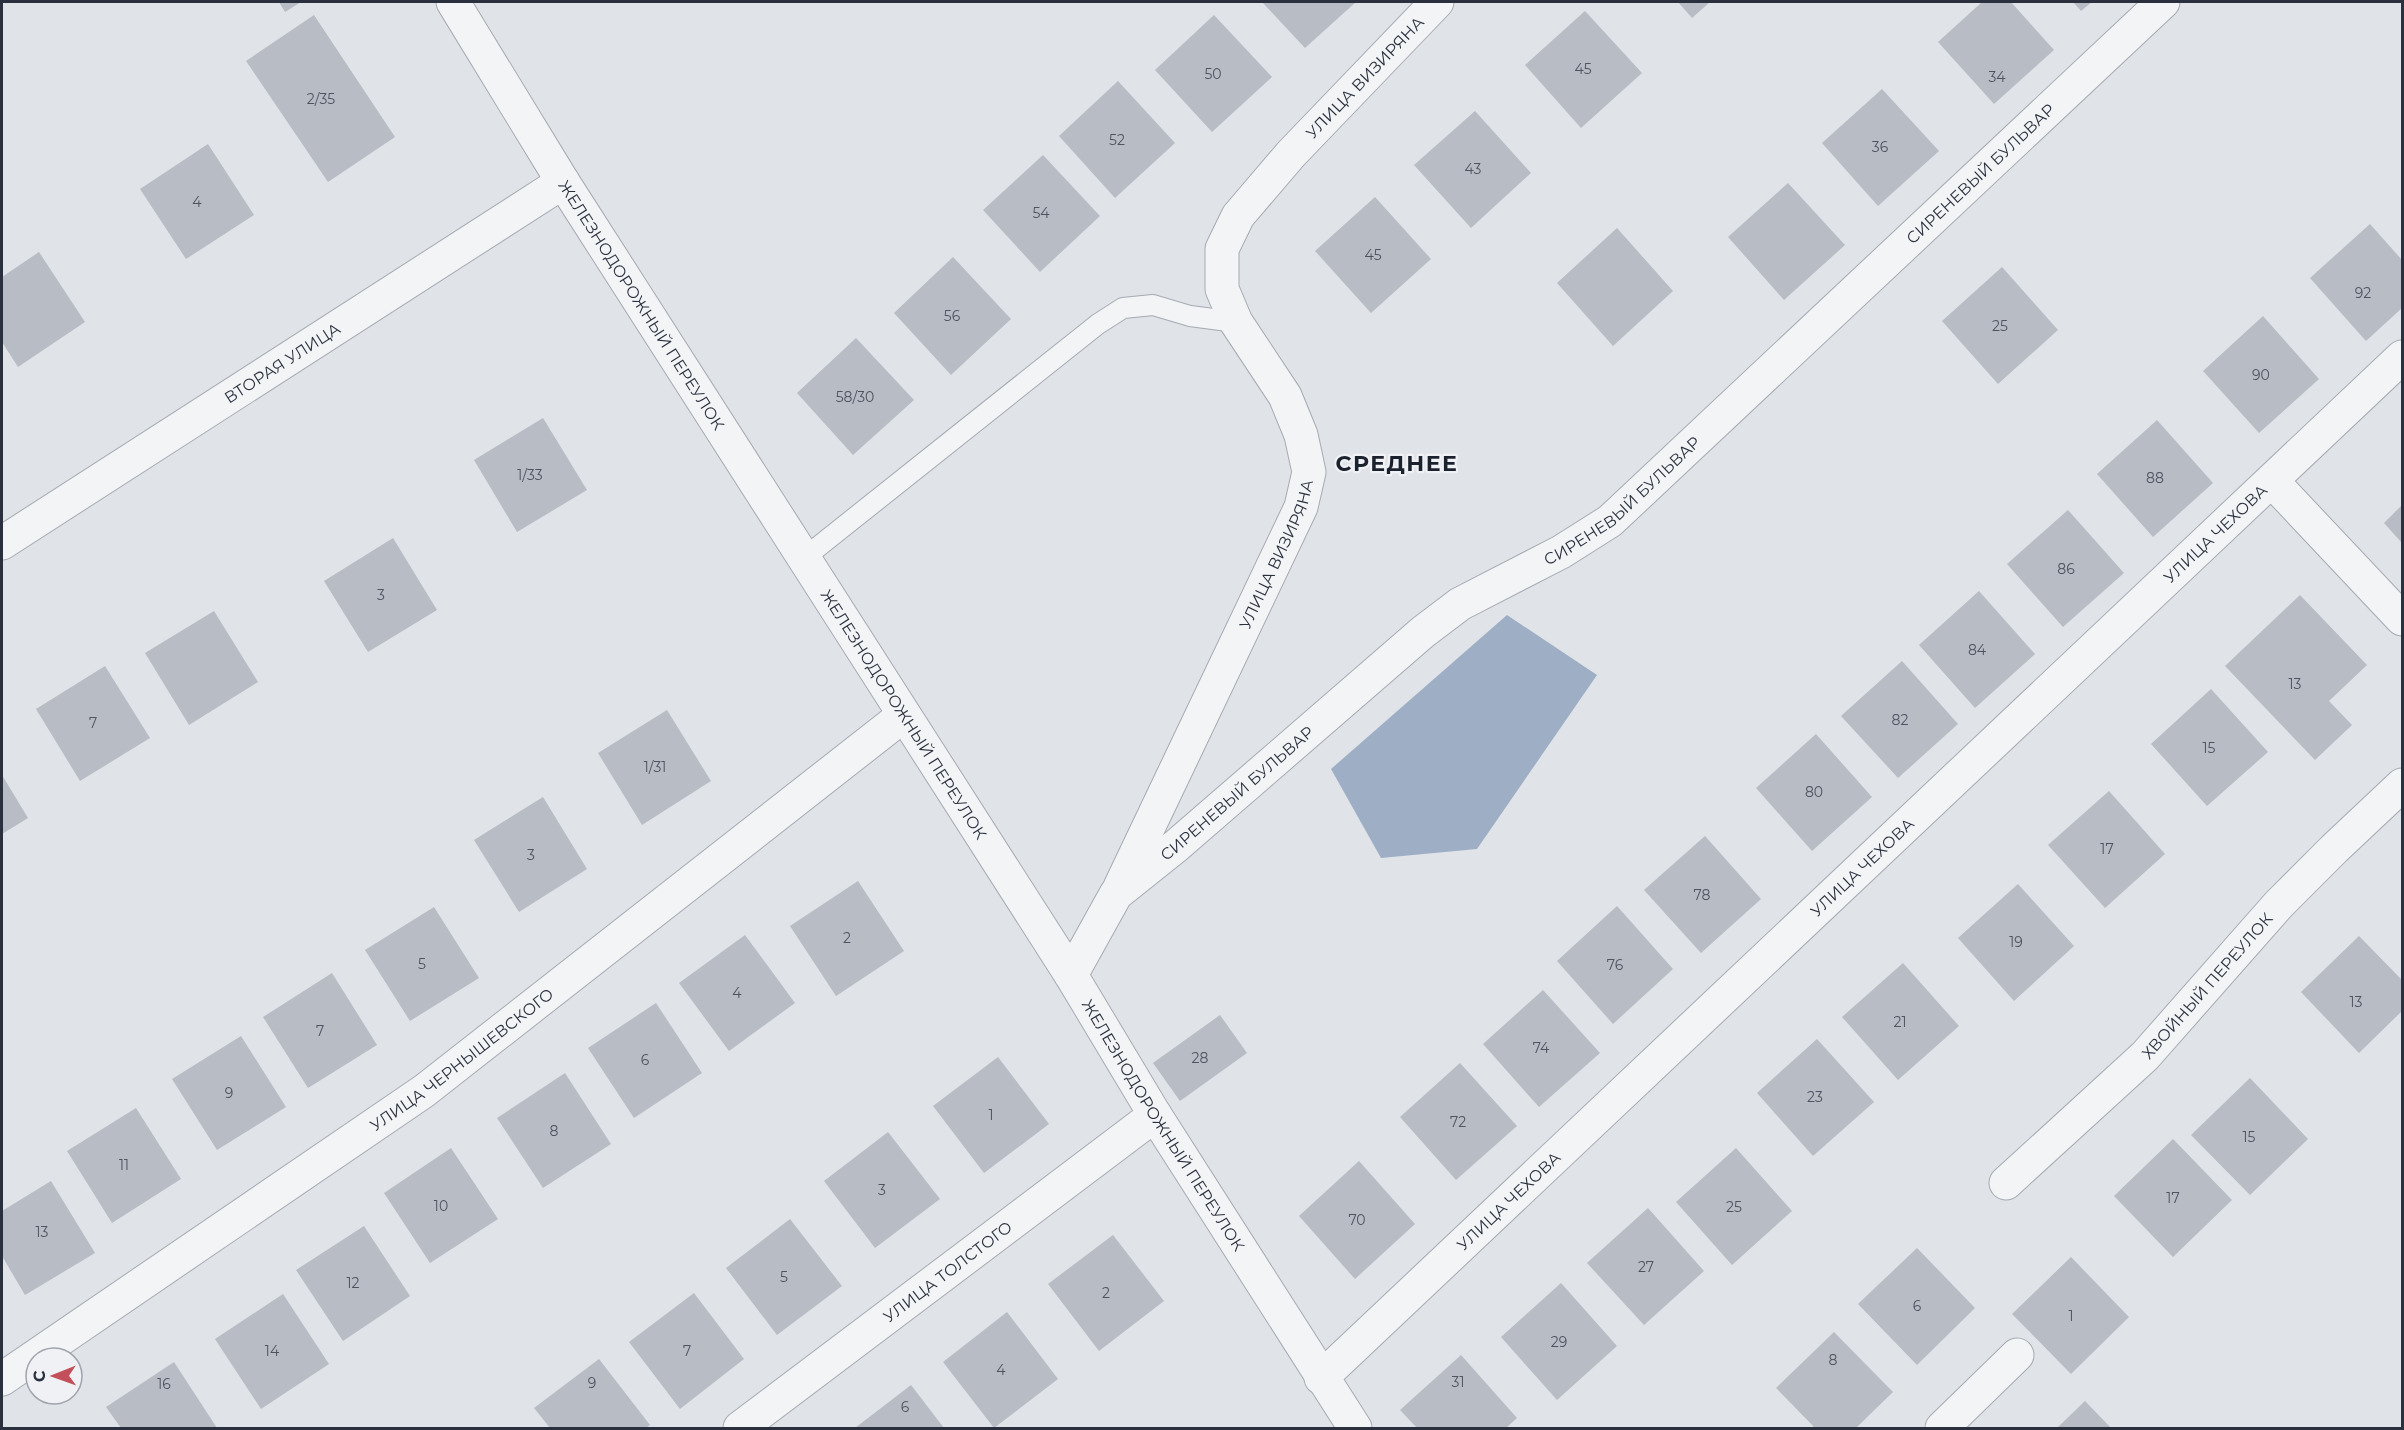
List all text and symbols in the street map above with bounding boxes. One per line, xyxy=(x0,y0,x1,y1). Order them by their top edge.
street label: УЛИЦА ВИЗИРЯНА xyxy=(1302,13,1428,142)
house number: 45 xyxy=(1574,60,1592,78)
house number: 50 xyxy=(1204,65,1222,83)
house number: 34 xyxy=(1988,68,2006,86)
house number: 2/35 xyxy=(307,90,335,108)
street label: СИРЕНЕВЫЙ БУЛЬВАР xyxy=(1903,100,2059,248)
house number: 52 xyxy=(1109,131,1125,149)
house number: 36 xyxy=(1872,138,1889,156)
house number: 43 xyxy=(1465,160,1482,178)
street label: ЖЕЛЕЗНОДОРОЖНЫЙ ПЕРЕУЛОК xyxy=(554,177,728,434)
house number: 4 xyxy=(192,193,202,211)
house number: 54 xyxy=(1032,204,1050,222)
house number: 45 xyxy=(1364,246,1382,264)
house number: 92 xyxy=(2355,284,2371,302)
house number: 56 xyxy=(944,307,961,325)
house number: 25 xyxy=(1992,317,2008,335)
street label: ВТОРАЯ УЛИЦА xyxy=(221,319,344,407)
house number: 90 xyxy=(2252,366,2270,384)
house number: 58/30 xyxy=(836,388,874,406)
street label: СИРЕНЕВЫЙ БУЛЬВАР xyxy=(1541,433,1704,569)
district label: СРЕДНЕЕ xyxy=(1336,450,1458,477)
house number: 1/33 xyxy=(517,466,543,484)
house number: 88 xyxy=(2146,469,2164,487)
street label: УЛИЦА ВИЗИРЯНА xyxy=(1235,478,1317,632)
street label: УЛИЦА ЧЕХОВА xyxy=(2160,480,2271,587)
house number: 86 xyxy=(2057,560,2075,578)
house number: 3 xyxy=(377,586,385,604)
street label: ЖЕЛЕЗНОДОРОЖНЫЙ ПЕРЕУЛОК xyxy=(817,586,990,843)
house number: 84 xyxy=(1968,641,1987,659)
house number: 13 xyxy=(2289,675,2302,693)
house number: 82 xyxy=(1892,711,1908,729)
house number: 7 xyxy=(89,714,97,732)
street label: СИРЕНЕВЫЙ БУЛЬВАР xyxy=(1157,722,1317,865)
house number: 15 xyxy=(2203,739,2216,757)
house number: 1/31 xyxy=(644,758,666,776)
house number: 80 xyxy=(1805,783,1823,801)
street label: УЛИЦА ЧЕХОВА xyxy=(1807,814,1918,921)
house number: 17 xyxy=(2100,840,2114,858)
house number: 3 xyxy=(527,846,535,864)
house number: 78 xyxy=(1694,886,1711,904)
street label: ХВОЙНЫЙ ПЕРЕУЛОК xyxy=(2138,909,2277,1063)
house number: 2 xyxy=(843,929,851,947)
house number: 19 xyxy=(2009,933,2023,951)
house number: 5 xyxy=(418,955,426,973)
house number: 76 xyxy=(1607,956,1624,974)
street label: УЛИЦА ЧЕРНЫШЕВСКОГО xyxy=(367,984,557,1135)
house number: 4 xyxy=(732,984,742,1002)
house number: 13 xyxy=(2350,993,2363,1011)
street label: ЖЕЛЕЗНОДОРОЖНЫЙ ПЕРЕУЛОК xyxy=(1078,996,1248,1255)
house number: 21 xyxy=(1893,1013,1907,1031)
house number: 7 xyxy=(316,1022,324,1040)
house number: 74 xyxy=(1533,1039,1550,1057)
house number: 28 xyxy=(1192,1049,1209,1067)
house number: 6 xyxy=(641,1051,650,1069)
house number: 9 xyxy=(225,1084,233,1102)
house number: 23 xyxy=(1807,1088,1823,1106)
house number: 1 xyxy=(988,1106,994,1124)
house number: 72 xyxy=(1450,1113,1466,1131)
house number: 8 xyxy=(550,1122,559,1140)
house number: 15 xyxy=(2243,1128,2256,1146)
street label: УЛИЦА ЧЕХОВА xyxy=(1453,1148,1565,1254)
house number: 11 xyxy=(119,1156,129,1174)
house number: 3 xyxy=(878,1181,886,1199)
house number: 17 xyxy=(2166,1189,2180,1207)
house number: 10 xyxy=(434,1197,448,1215)
house number: 25 xyxy=(1726,1198,1742,1216)
house number: 70 xyxy=(1348,1211,1366,1229)
street label: УЛИЦА ТОЛСТОГО xyxy=(880,1217,1016,1326)
house number: 13 xyxy=(36,1223,49,1241)
house number: 27 xyxy=(1638,1258,1654,1276)
house number: 5 xyxy=(780,1268,788,1286)
house number: 12 xyxy=(346,1274,360,1292)
house number: 2 xyxy=(1102,1284,1110,1302)
house number: 6 xyxy=(1913,1297,1922,1315)
house number: 1 xyxy=(2068,1307,2074,1325)
house number: 29 xyxy=(1551,1333,1567,1351)
house number: 14 xyxy=(265,1342,280,1360)
house number: 7 xyxy=(683,1342,691,1360)
north arrow xyxy=(24,1346,84,1406)
house number: 8 xyxy=(1829,1351,1838,1369)
house number: 4 xyxy=(996,1361,1006,1379)
text: С xyxy=(30,1370,49,1382)
house number: 31 xyxy=(1452,1373,1464,1391)
house number: 9 xyxy=(588,1374,596,1392)
house number: 16 xyxy=(157,1375,171,1393)
house number: 6 xyxy=(901,1398,910,1416)

